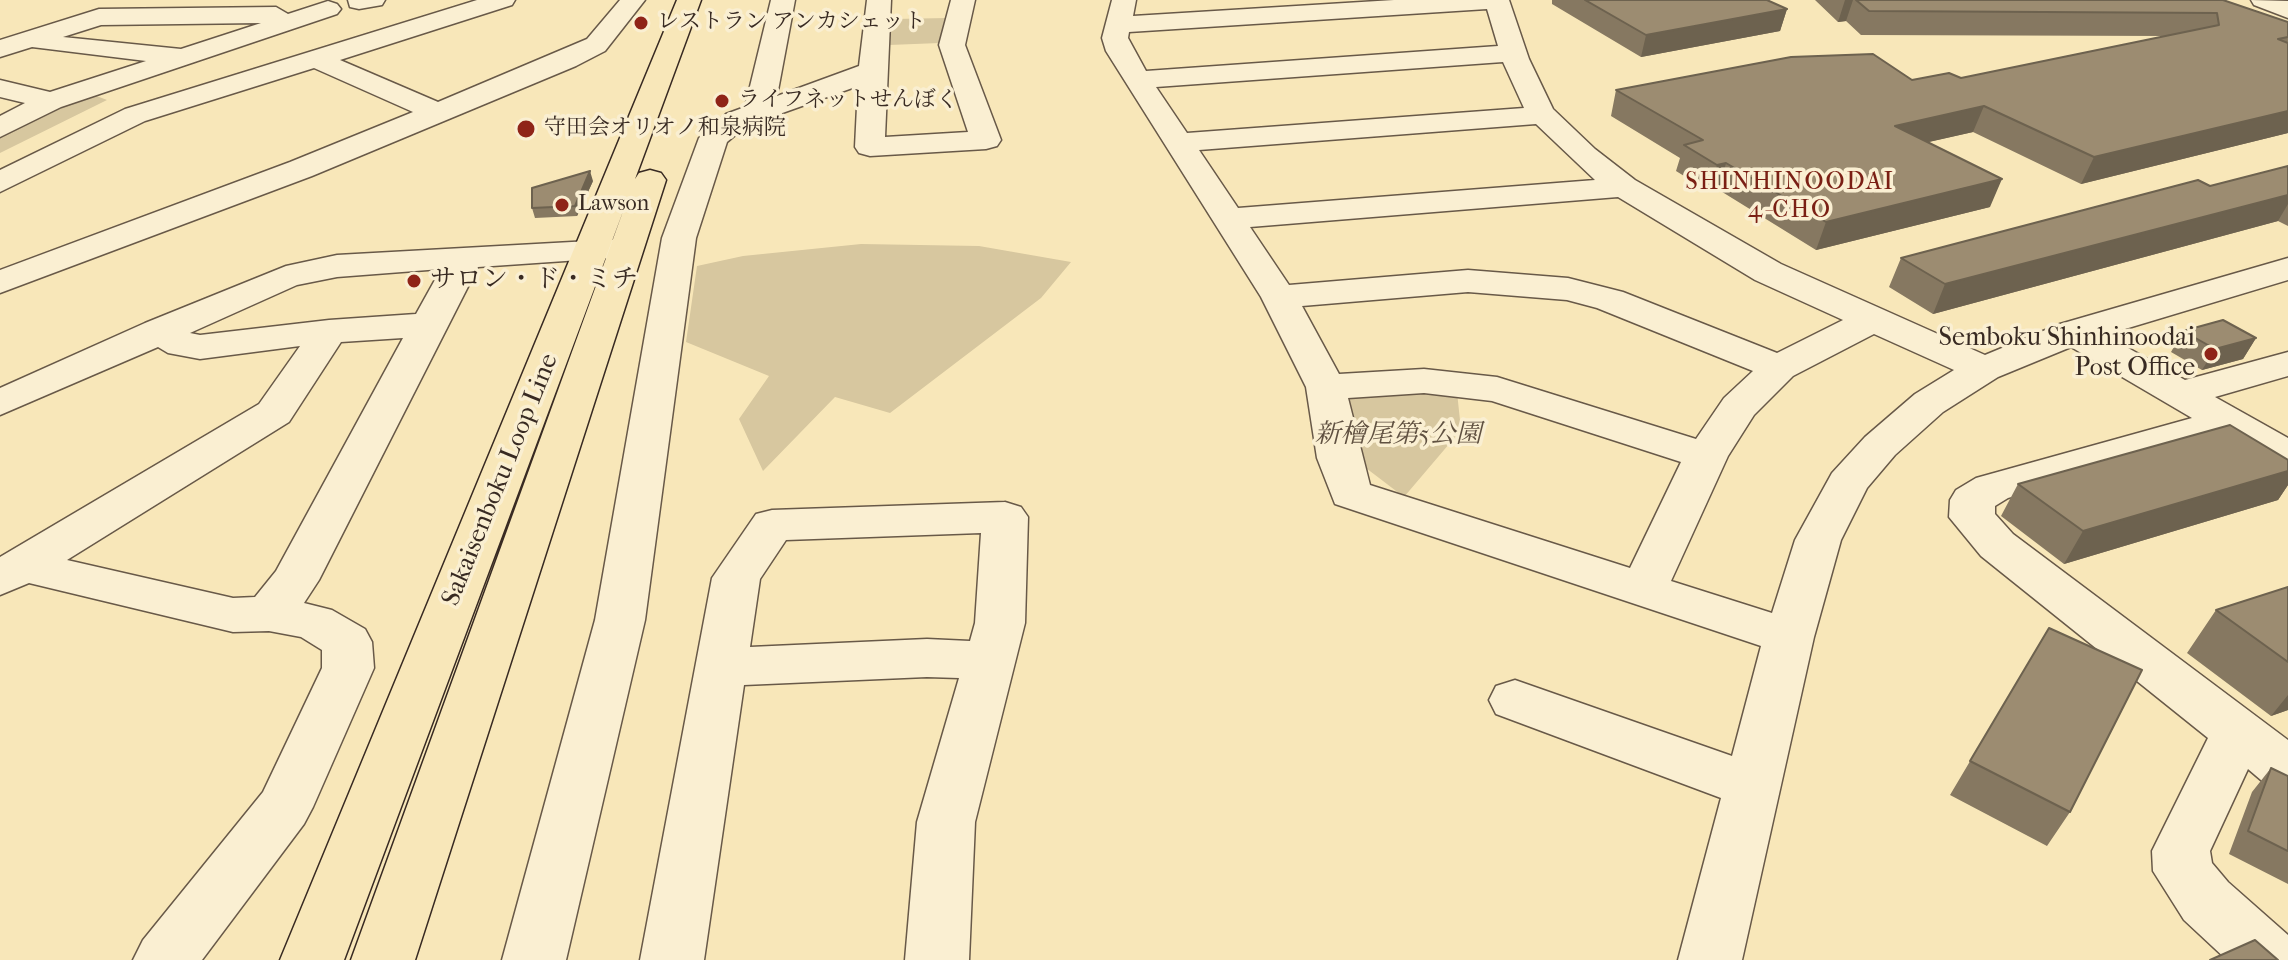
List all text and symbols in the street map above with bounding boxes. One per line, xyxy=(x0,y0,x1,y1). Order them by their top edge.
place label: レストラン アンカシェット xyxy=(657,10,926,36)
marker: レストラン アンカシェット xyxy=(632,14,650,32)
place label: ライフネットせんぼく xyxy=(738,88,958,114)
marker: ライフネットせんぼく xyxy=(713,92,731,110)
place label: 守田会オリオノ和泉病院 xyxy=(544,116,786,142)
marker: 守田会オリオノ和泉病院 xyxy=(515,118,537,140)
district label: SHINHINOODAI 4-CHO xyxy=(1685,169,1895,225)
place label: Lawson xyxy=(578,192,649,218)
marker: Lawson xyxy=(553,196,571,214)
place label: サロン・ド・ミチ xyxy=(430,265,638,297)
marker: サロン・ド・ミチ xyxy=(405,272,423,290)
place label: Semboku Shinhinoodai Post Office xyxy=(1939,323,2195,384)
marker: Semboku Shinhinoodai Post Office xyxy=(2202,345,2220,363)
street label: Sakaisenboku Loop Line xyxy=(436,349,566,611)
park label: 新檜尾第5公園 xyxy=(1314,420,1482,452)

